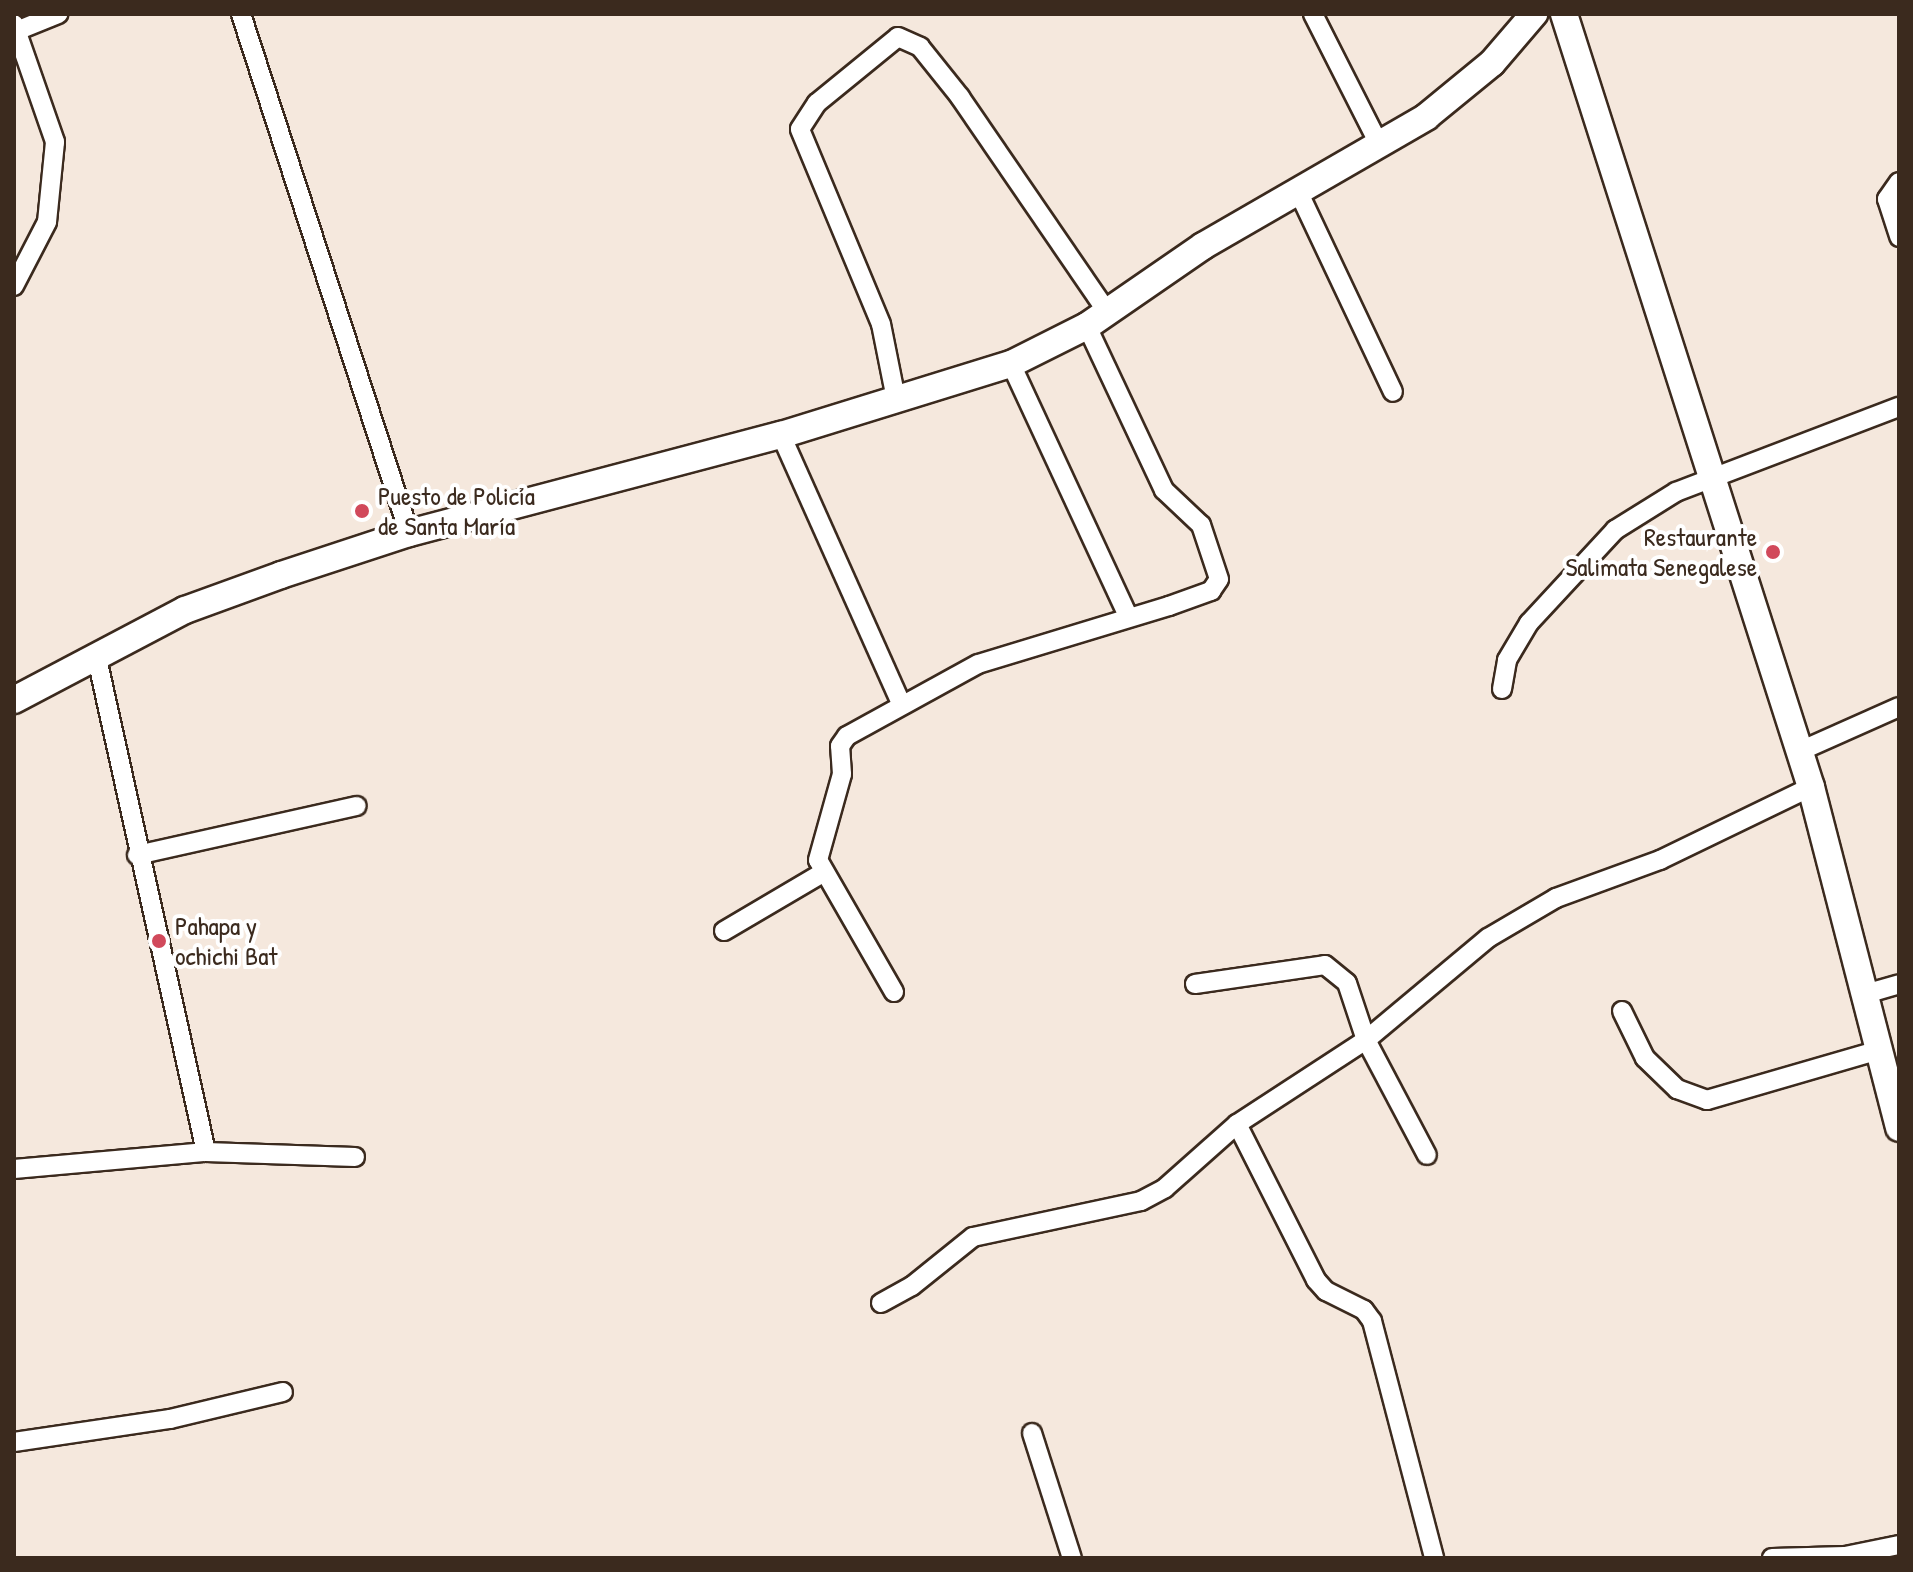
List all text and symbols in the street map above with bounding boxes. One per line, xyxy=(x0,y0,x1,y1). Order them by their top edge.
place label: Puesto de Policía de Santa María xyxy=(378,480,535,542)
marker: Puesto de Policía de Santa María xyxy=(353,502,371,520)
place label: Restaurante Salimata Senegalese xyxy=(1565,521,1757,582)
marker: Restaurante Salimata Senegalese xyxy=(1764,543,1782,561)
place label: Pahapa y ochichi Bat xyxy=(175,910,277,972)
marker: Pahapa y ochichi Bat xyxy=(150,932,168,950)

